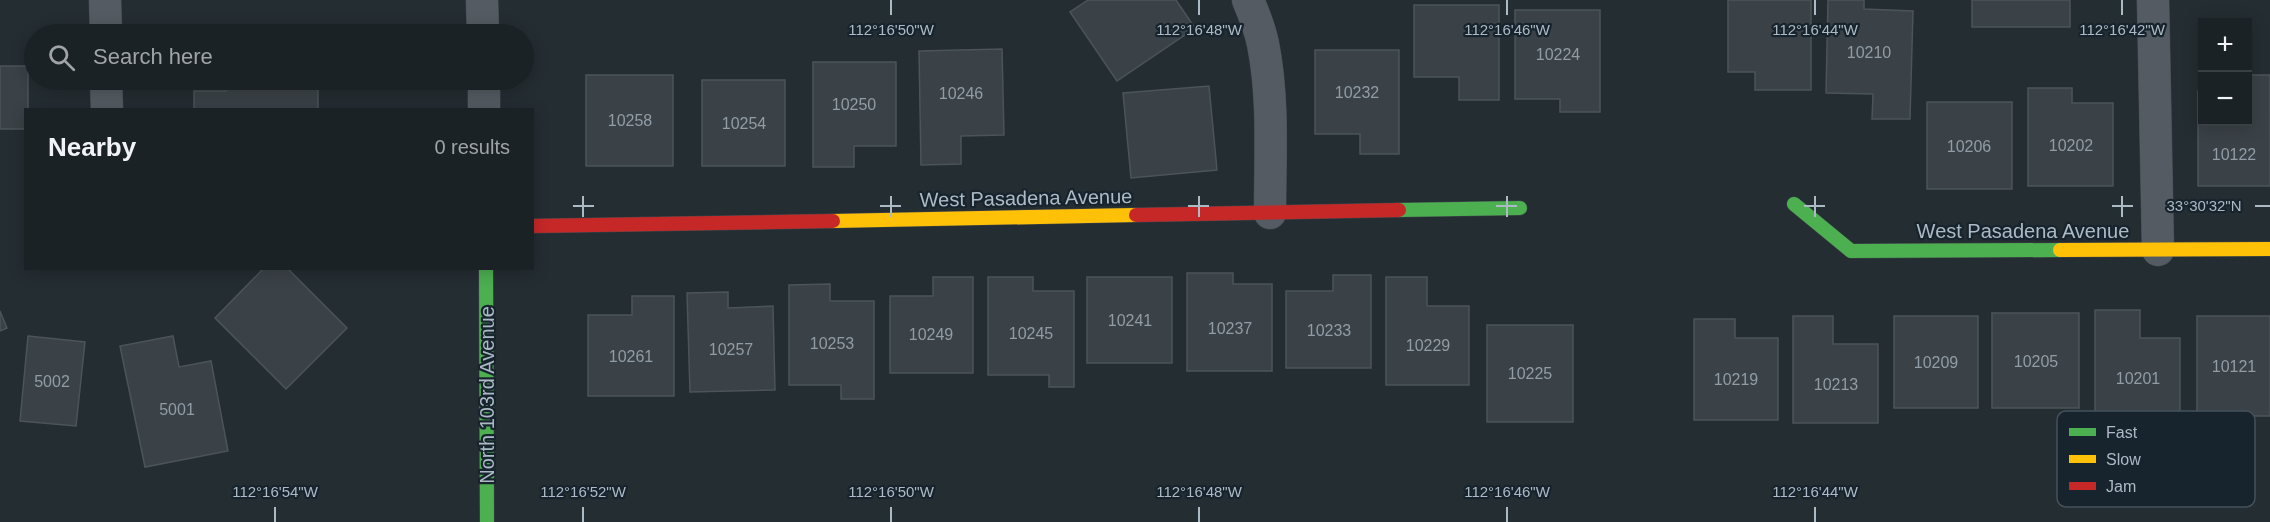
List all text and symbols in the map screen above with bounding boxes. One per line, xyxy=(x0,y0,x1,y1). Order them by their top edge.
map controls xyxy=(2198,18,2252,126)
button: + xyxy=(2198,18,2252,72)
text: 112°16'50"W xyxy=(848,21,935,38)
text: 112°16'48"W xyxy=(1156,21,1243,38)
text: 112°16'46"W xyxy=(1464,21,1551,38)
text: 112°16'44"W xyxy=(1772,21,1859,38)
text: 112°16'42"W xyxy=(2079,21,2166,38)
search box xyxy=(24,24,534,90)
icon: search xyxy=(45,41,78,74)
text: Search here xyxy=(93,44,213,69)
house number: 10210 xyxy=(1847,44,1891,61)
house number: 10224 xyxy=(1536,46,1580,63)
button: − xyxy=(2198,72,2252,126)
house number: 10232 xyxy=(1335,84,1379,101)
house number: 10246 xyxy=(939,85,983,102)
house number: 10250 xyxy=(832,96,876,113)
house number: 10258 xyxy=(608,112,652,129)
house number: 10254 xyxy=(722,115,766,132)
text: Nearby xyxy=(48,132,136,162)
text: 0 results xyxy=(434,136,510,158)
house number: 10202 xyxy=(2049,137,2093,154)
house number: 10206 xyxy=(1947,138,1991,155)
house number: 10122 xyxy=(2212,146,2256,163)
street label: West Pasadena Avenue xyxy=(919,185,1133,211)
text: 33°30'32"N xyxy=(2166,197,2242,214)
street label: West Pasadena Avenue xyxy=(1917,220,2129,242)
street label: North 103rd Avenue xyxy=(476,306,498,484)
house number: 10241 xyxy=(1108,312,1152,329)
house number: 10237 xyxy=(1208,320,1252,337)
house number: 10233 xyxy=(1307,322,1351,339)
house number: 10245 xyxy=(1009,325,1053,342)
house number: 10249 xyxy=(909,326,953,343)
house number: 10253 xyxy=(810,335,854,352)
house number: 10229 xyxy=(1406,337,1450,354)
house number: 10257 xyxy=(709,341,753,358)
house number: 10261 xyxy=(609,348,653,365)
house number: 10205 xyxy=(2014,353,2058,370)
house number: 10209 xyxy=(1914,354,1958,371)
house number: 10121 xyxy=(2212,358,2256,375)
house number: 10225 xyxy=(1508,365,1552,382)
house number: 10201 xyxy=(2116,370,2160,387)
house number: 10219 xyxy=(1714,371,1758,388)
house number: 5002 xyxy=(34,373,70,390)
house number: 10213 xyxy=(1814,376,1858,393)
house number: 5001 xyxy=(159,401,195,418)
legend xyxy=(2057,411,2255,507)
text: Fast xyxy=(2106,424,2138,441)
text: Slow xyxy=(2106,451,2141,468)
text: Jam xyxy=(2106,478,2136,495)
text: 112°16'54"W xyxy=(232,483,319,500)
text: 112°16'52"W xyxy=(540,483,627,500)
text: 112°16'50"W xyxy=(848,483,935,500)
text: 112°16'48"W xyxy=(1156,483,1243,500)
text: 112°16'46"W xyxy=(1464,483,1551,500)
text: 112°16'44"W xyxy=(1772,483,1859,500)

